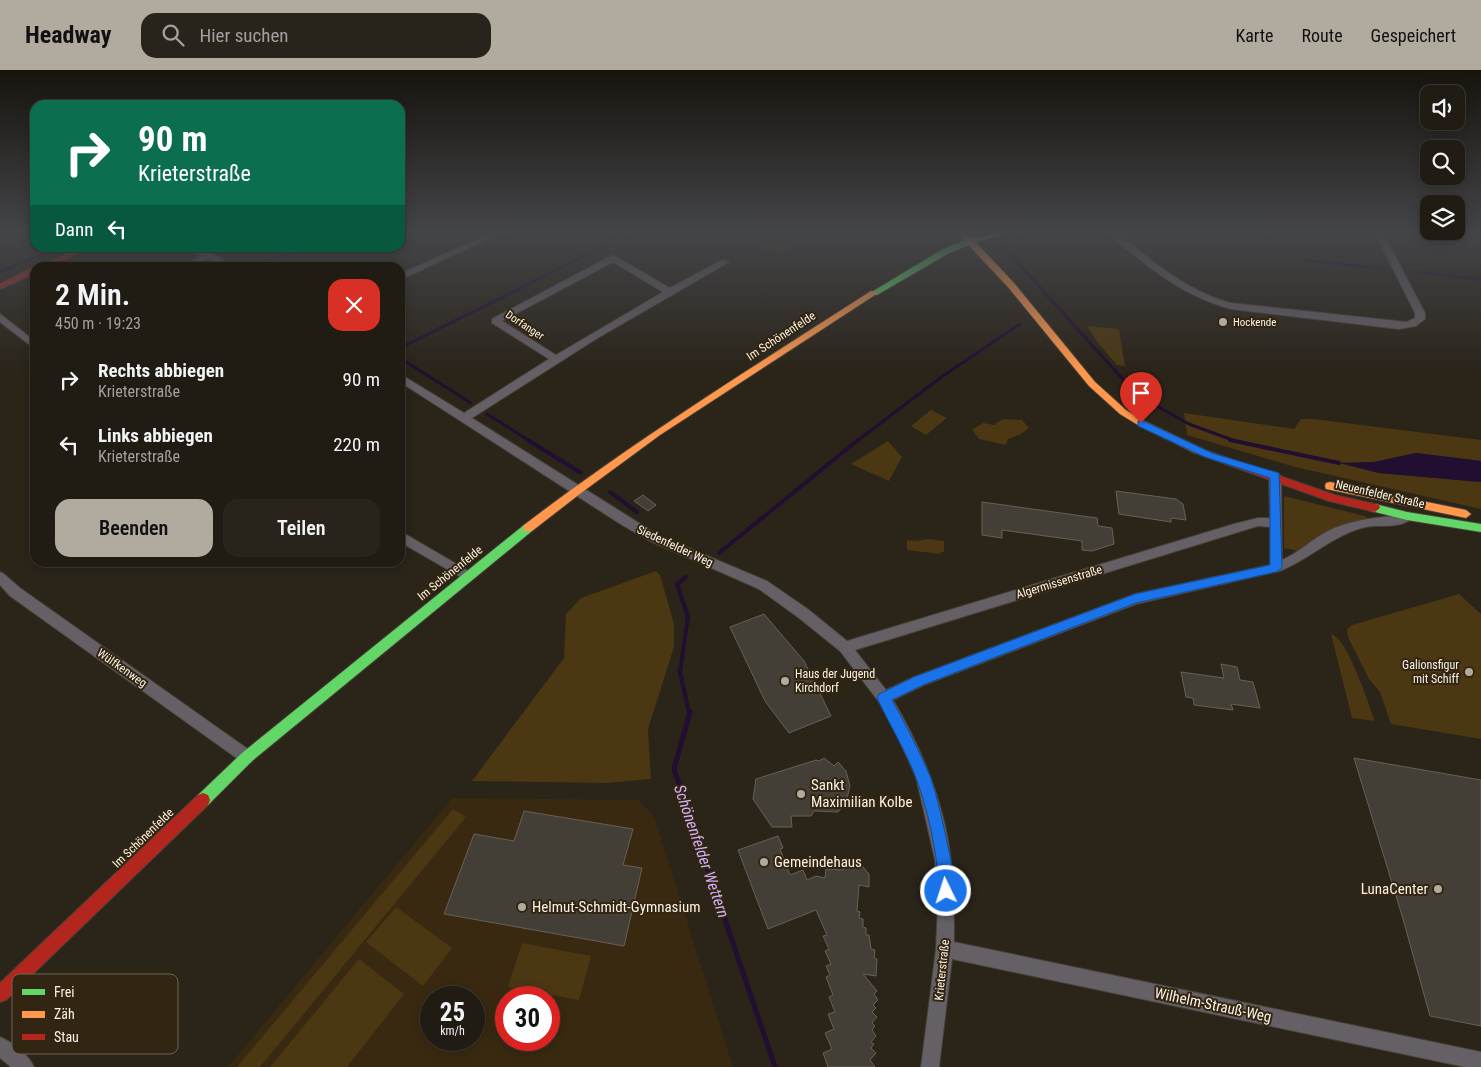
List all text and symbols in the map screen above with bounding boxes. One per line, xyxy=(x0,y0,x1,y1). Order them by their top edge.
search box xyxy=(141,13,491,58)
text: Headway xyxy=(25,21,111,49)
icon: search xyxy=(159,21,187,49)
text: Hier suchen xyxy=(199,24,289,47)
text: Karte xyxy=(1235,25,1274,46)
text: Route xyxy=(1302,25,1343,46)
text: Gespeichert xyxy=(1371,25,1456,46)
map controls xyxy=(1420,85,1465,240)
button: sound xyxy=(1420,85,1465,130)
text: 90 m xyxy=(138,119,207,160)
icon: right xyxy=(55,120,120,185)
button: search xyxy=(1420,140,1465,185)
text: Krieterstraße xyxy=(138,161,251,186)
button: layers xyxy=(1420,195,1465,240)
icon: left xyxy=(103,215,131,243)
text: Dann xyxy=(55,218,93,241)
text: 2 Min. xyxy=(55,277,130,312)
button: close xyxy=(328,279,380,331)
street label: Dorfanger xyxy=(503,308,547,343)
street label: Im Schönenfelde xyxy=(744,308,818,363)
text: 450 m · 19:23 xyxy=(55,314,141,333)
marker: Hockende xyxy=(1217,316,1229,328)
place label: Hockende xyxy=(1233,316,1276,329)
text: Rechts abbiegen xyxy=(98,359,224,382)
icon: right xyxy=(55,366,83,394)
text: 90 m xyxy=(343,368,380,391)
pin xyxy=(1120,372,1162,423)
icon: arrive xyxy=(1127,379,1155,407)
text: Krieterstraße xyxy=(98,382,180,401)
text: Links abbiegen xyxy=(98,424,213,447)
icon: left xyxy=(55,431,83,459)
text: 220 m xyxy=(333,433,380,456)
text: Krieterstraße xyxy=(98,447,180,466)
street label: Neuenfelder Straße xyxy=(1334,477,1426,511)
button: Beenden xyxy=(55,499,213,557)
button: Teilen xyxy=(223,499,380,557)
street label: Siedenfelder Weg xyxy=(635,522,715,570)
street label: Im Schönenfelde xyxy=(415,542,485,603)
street label: Algermissenstraße xyxy=(1014,562,1104,602)
street label: Wülfkenweg xyxy=(94,646,150,690)
place label: Galionsfigur mit Schiff xyxy=(1402,658,1459,686)
marker: Galionsfigur mit Schiff xyxy=(1463,666,1475,678)
place label: Haus der Jugend Kirchdorf xyxy=(795,667,875,695)
marker: Haus der Jugend Kirchdorf xyxy=(779,675,791,687)
place label: Sankt Maximilian Kolbe xyxy=(811,776,912,811)
water label: Schönenfelder Wettern xyxy=(670,782,733,920)
marker: Sankt Maximilian Kolbe xyxy=(795,788,807,800)
street label: Im Schönenfelde xyxy=(110,805,177,871)
place label: Gemeindehaus xyxy=(774,853,862,871)
marker: Gemeindehaus xyxy=(758,856,770,868)
position arrow xyxy=(919,864,971,916)
place label: LunaCenter xyxy=(1361,880,1428,898)
marker: LunaCenter xyxy=(1432,883,1444,895)
place label: Helmut-Schmidt-Gymnasium xyxy=(532,898,700,916)
marker: Helmut-Schmidt-Gymnasium xyxy=(516,901,528,913)
street label: Krieterstraße xyxy=(932,938,952,1001)
legend xyxy=(12,974,178,1054)
text: Frei xyxy=(54,984,74,1000)
street label: Wilhelm-Strauß-Weg xyxy=(1153,984,1273,1026)
speed limit sign: 30 xyxy=(495,986,560,1051)
text: 25 xyxy=(440,998,465,1027)
text: Zäh xyxy=(54,1006,75,1022)
text: km/h xyxy=(440,1024,465,1038)
text: Stau xyxy=(54,1029,79,1045)

